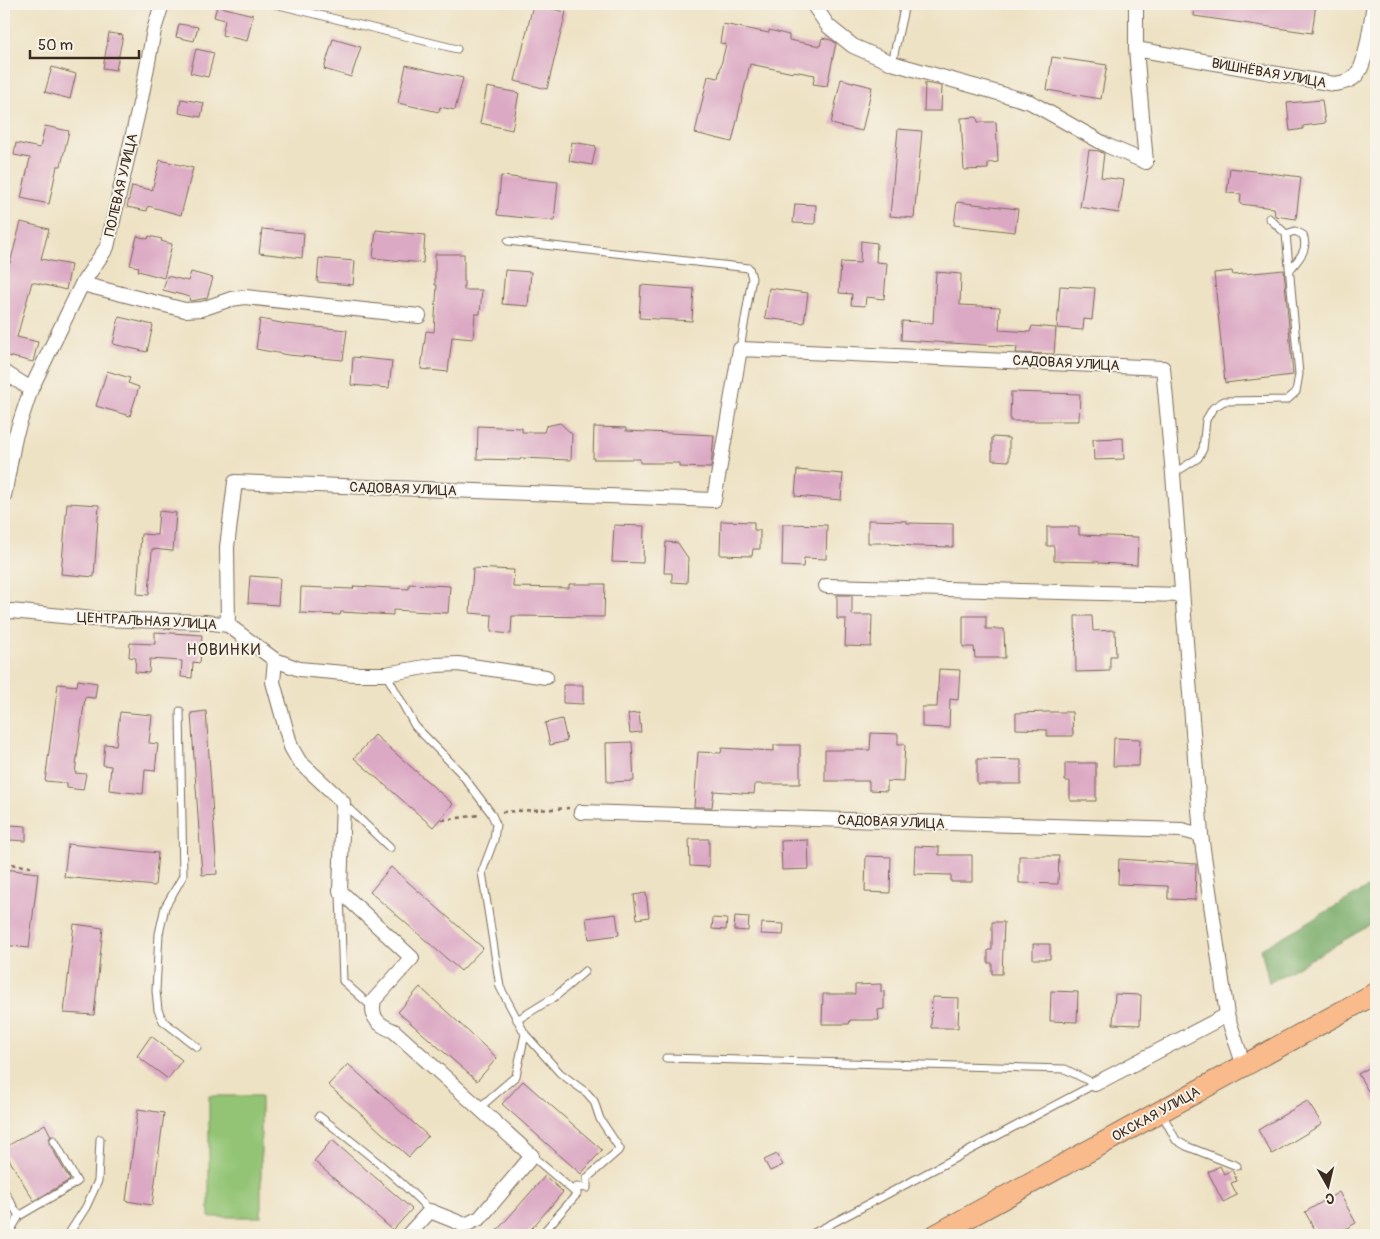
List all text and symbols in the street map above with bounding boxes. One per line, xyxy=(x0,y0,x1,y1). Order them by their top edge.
scale bar xyxy=(30,28,139,60)
text: 50 m xyxy=(38,36,73,55)
street label: ВИШНЁВАЯ УЛИЦА xyxy=(1210,55,1328,91)
street label: ПОЛЕВАЯ УЛИЦА xyxy=(101,132,141,238)
street label: САДОВАЯ УЛИЦА xyxy=(1012,352,1120,374)
street label: САДОВАЯ УЛИЦА xyxy=(349,479,457,499)
street label: ЦЕНТРАЛЬНАЯ УЛИЦА xyxy=(77,609,217,633)
district label: НОВИНКИ xyxy=(187,640,261,660)
street label: САДОВАЯ УЛИЦА xyxy=(837,812,945,832)
street label: ОКСКАЯ УЛИЦА xyxy=(1109,1083,1203,1145)
north arrow xyxy=(1302,1162,1352,1212)
text: С xyxy=(1324,1189,1335,1207)

